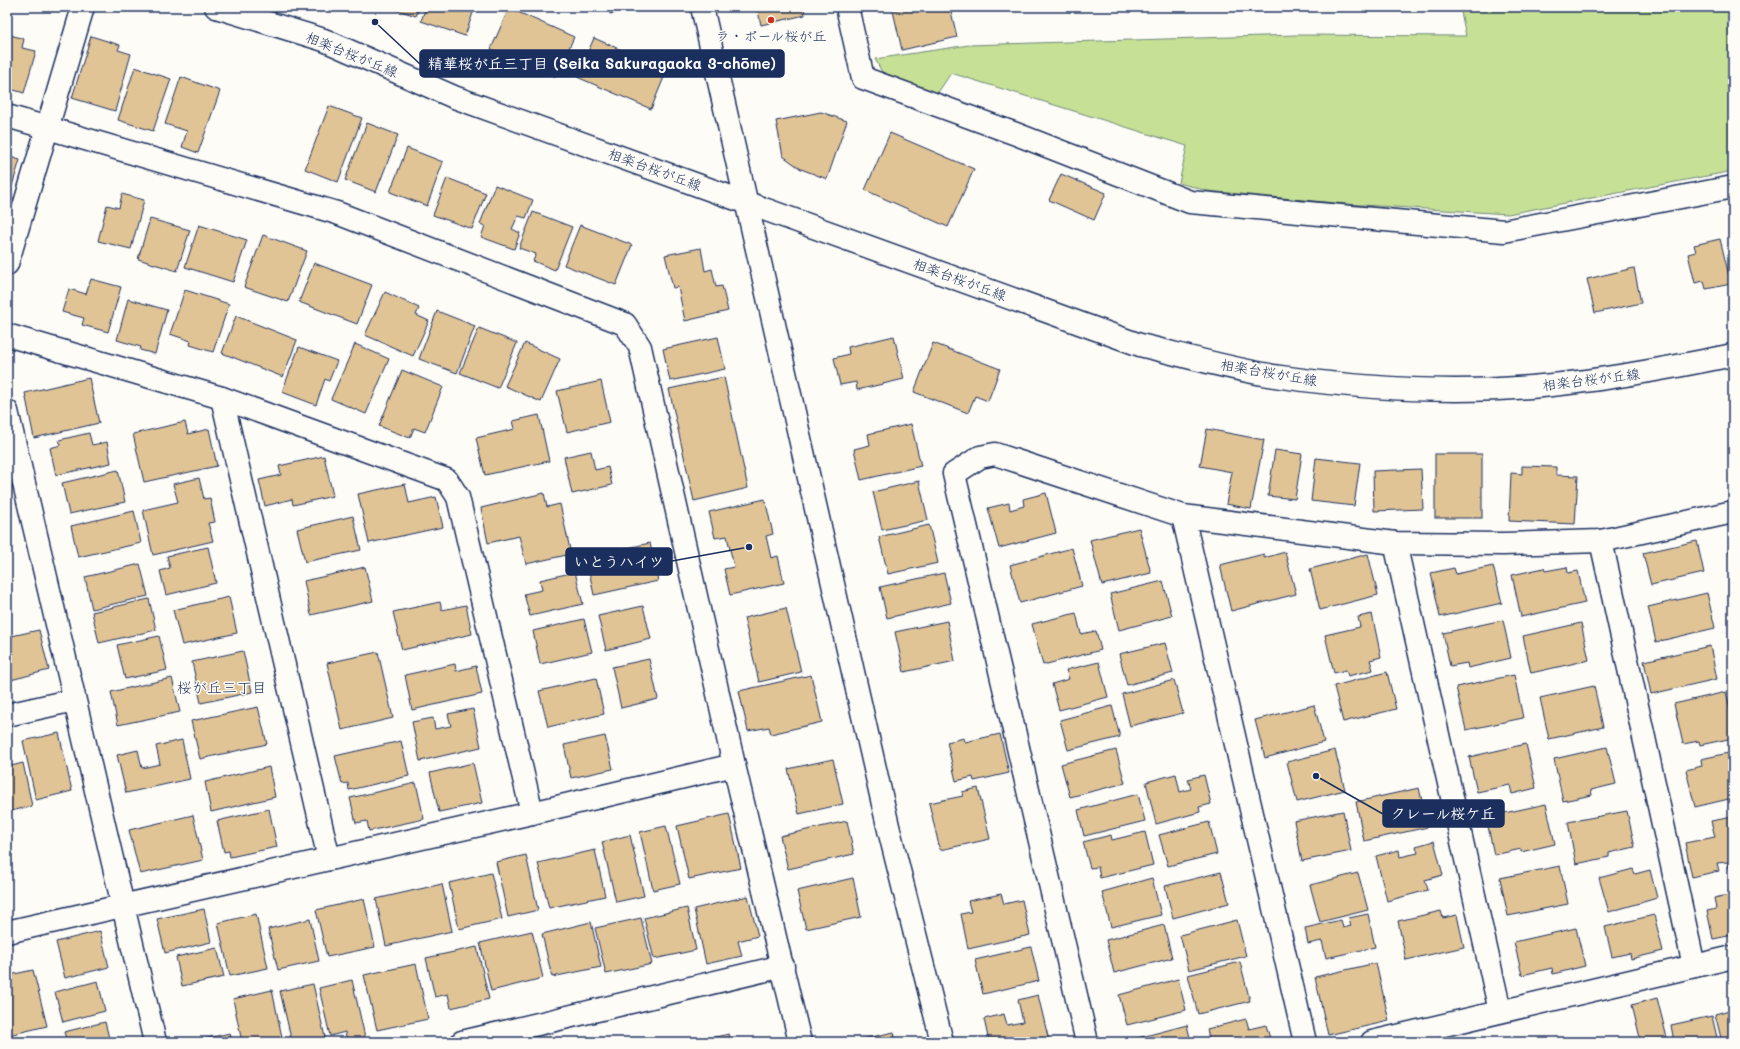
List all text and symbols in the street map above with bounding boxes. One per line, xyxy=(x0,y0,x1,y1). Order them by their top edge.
marker: ラ・ポール桜が丘 xyxy=(766,15,776,25)
place label: ラ・ポール桜が丘 xyxy=(715,26,827,45)
street label: 相楽台桜が丘線 xyxy=(303,27,401,81)
callout: 精華桜が丘三丁目 (Seika Sakuragaoka 3-chōme) xyxy=(420,50,784,77)
text: 精華桜が丘三丁目 (Seika Sakuragaoka 3-chōme) xyxy=(428,53,776,73)
street label: 相楽台桜が丘線 xyxy=(606,143,704,195)
street label: 相楽台桜が丘線 xyxy=(911,253,1009,305)
street label: 相楽台桜が丘線 xyxy=(1219,354,1319,390)
street label: 相楽台桜が丘線 xyxy=(1541,364,1641,394)
callout: いとうハイツ xyxy=(566,548,672,575)
text: いとうハイツ xyxy=(574,551,664,571)
district label: 桜が丘三丁目 xyxy=(177,677,267,697)
callout: クレール桜ケ丘 xyxy=(1383,800,1504,827)
text: クレール桜ケ丘 xyxy=(1390,803,1496,823)

